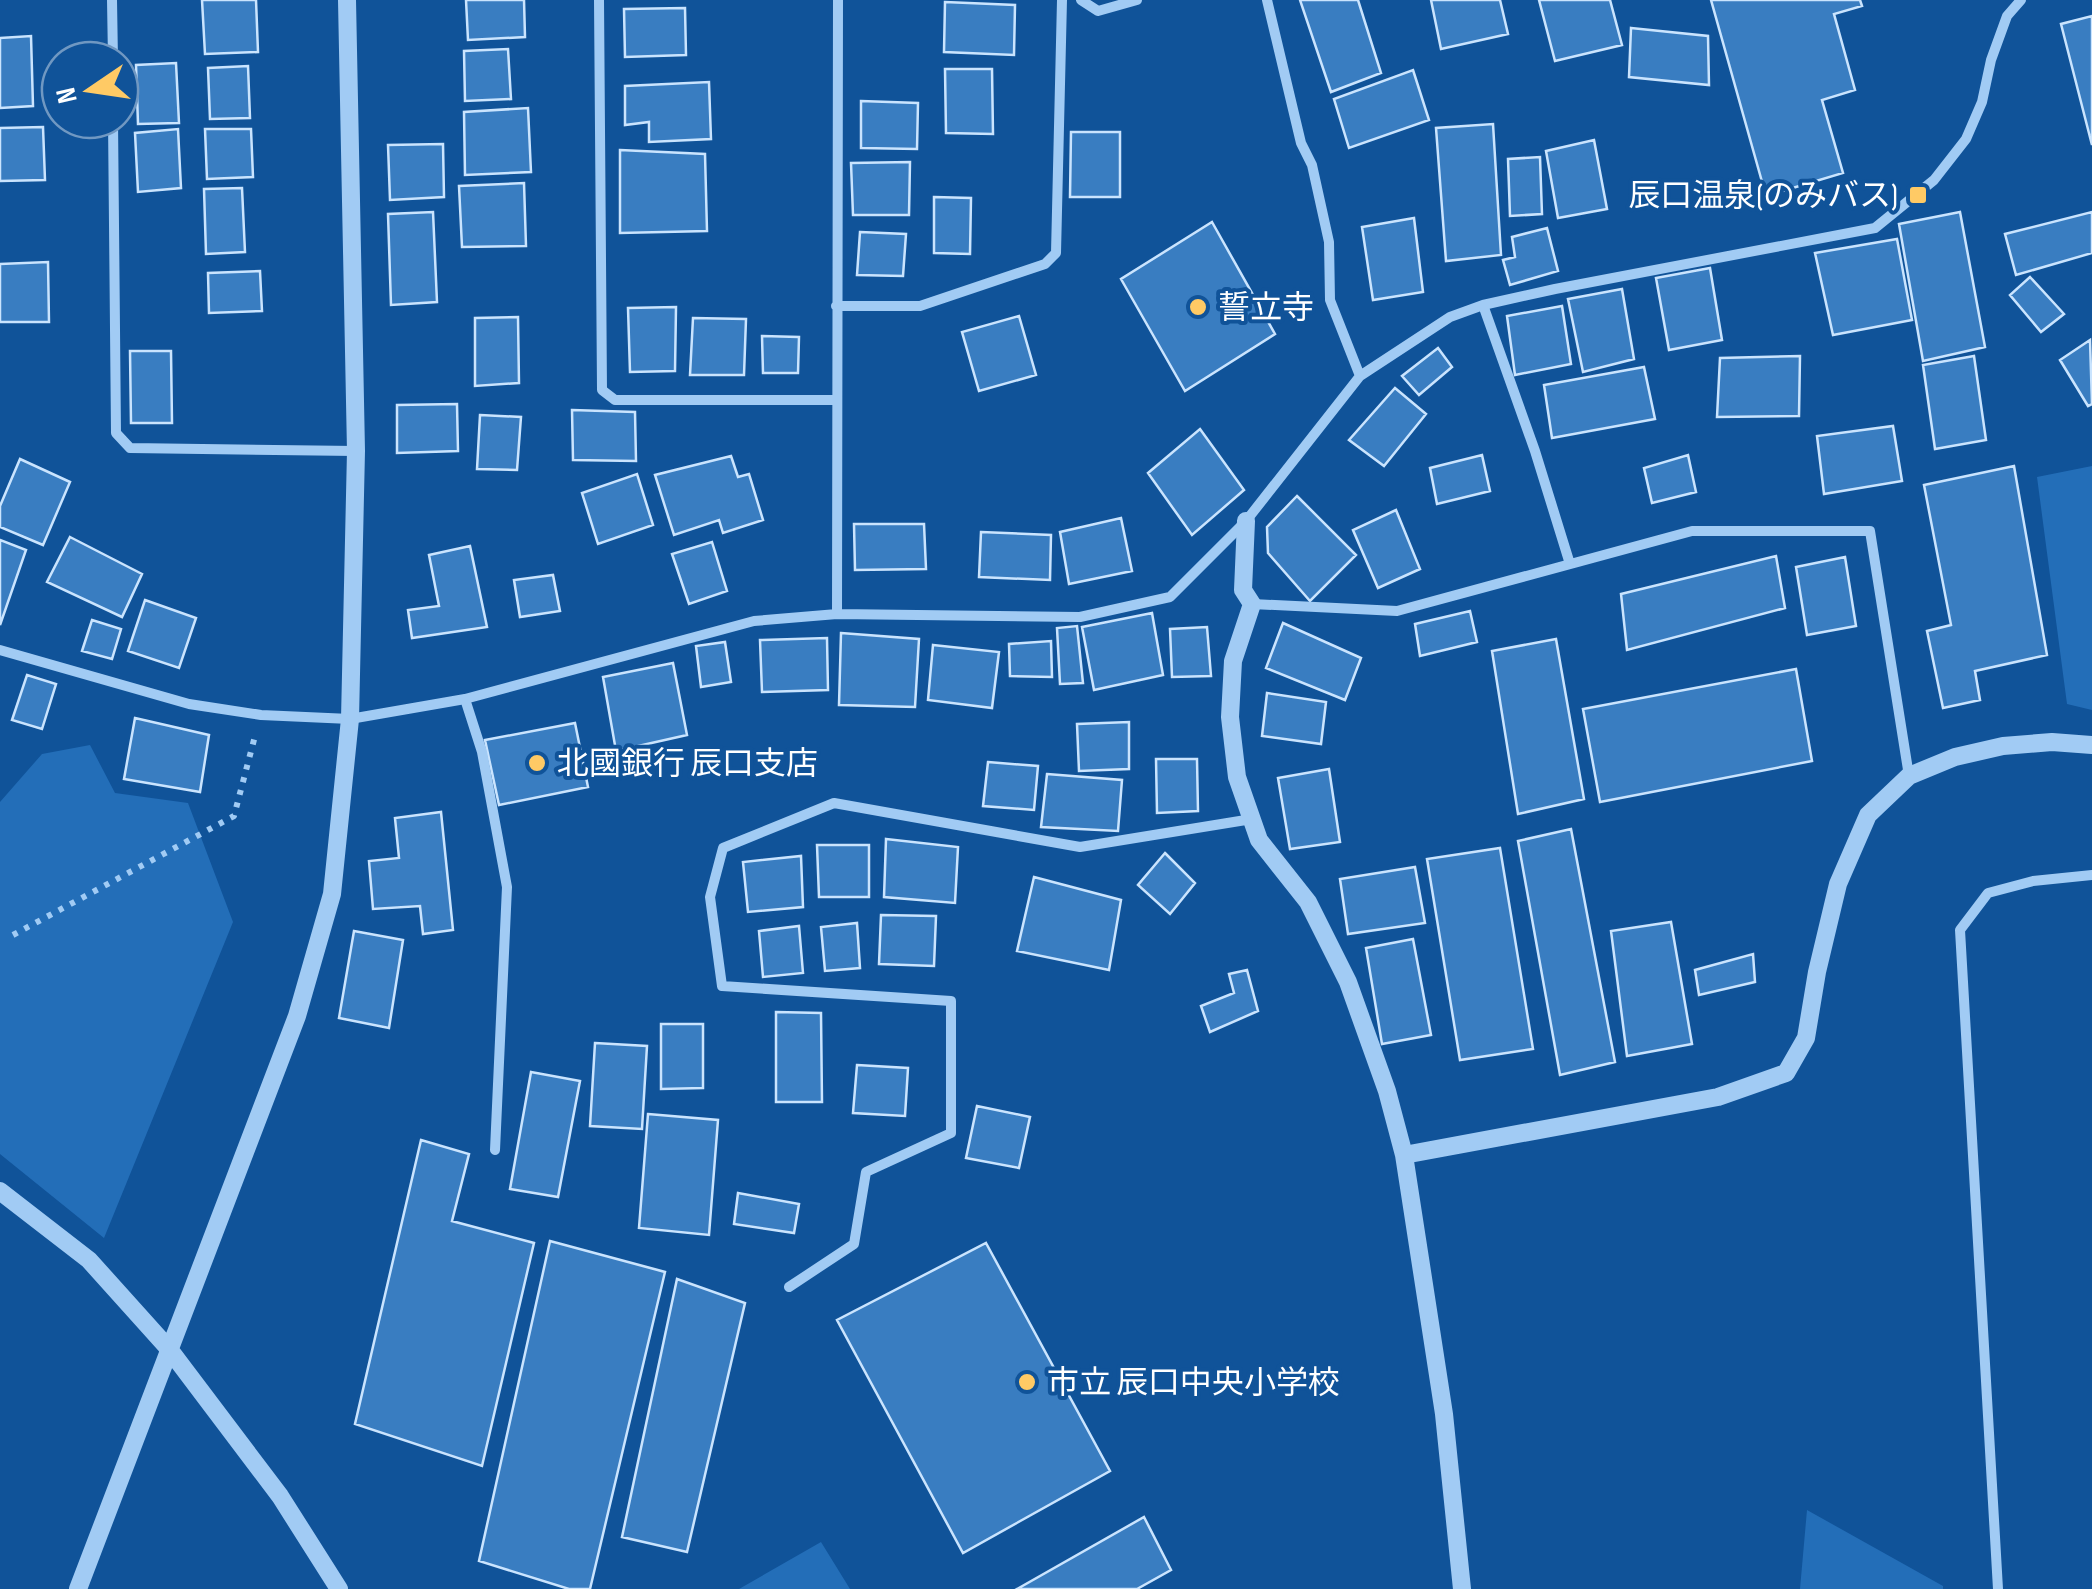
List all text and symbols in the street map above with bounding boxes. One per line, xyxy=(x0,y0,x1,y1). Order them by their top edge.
north arrow xyxy=(40,40,140,140)
text: N xyxy=(49,84,85,106)
place label: 辰口温泉(のみバス) xyxy=(1628,177,1898,216)
marker: 辰口温泉(のみバス) xyxy=(1907,184,1929,206)
place label: 誓立寺 xyxy=(1218,289,1314,328)
marker: 誓立寺 xyxy=(1187,296,1209,318)
place label: 北國銀行 辰口支店 xyxy=(557,745,818,784)
marker: 北國銀行 辰口支店 xyxy=(526,752,548,774)
place label: 市立 辰口中央小学校 xyxy=(1047,1364,1340,1403)
marker: 市立 辰口中央小学校 xyxy=(1016,1371,1038,1393)

